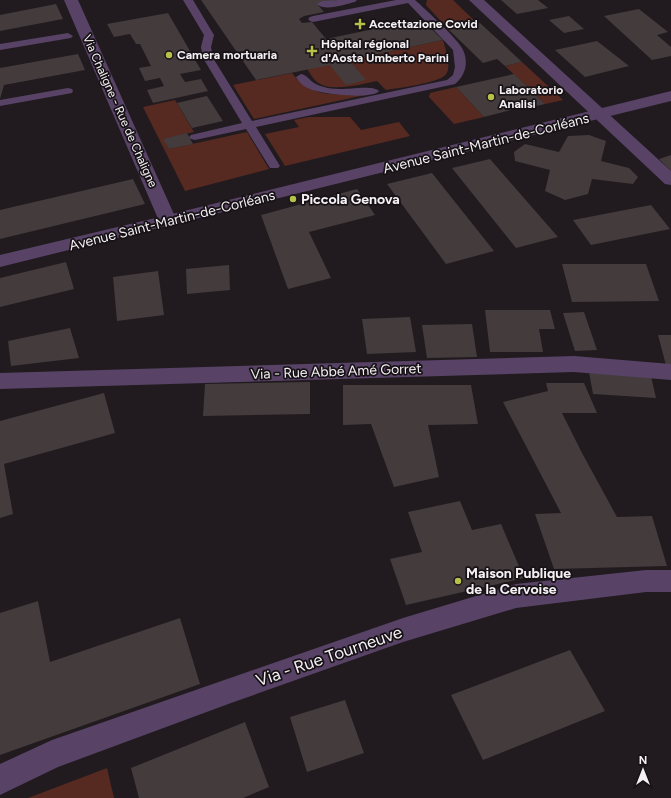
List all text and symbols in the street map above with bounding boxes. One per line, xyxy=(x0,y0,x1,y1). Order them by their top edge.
place label: Accettazione Covid xyxy=(369,17,478,31)
marker: Accettazione Covid xyxy=(354,18,366,30)
street label: Via Chaligne - Rue de Chaligne xyxy=(80,32,160,190)
place label: Hôpital régional d'Aosta Umberto Parini xyxy=(321,37,449,65)
marker: Hôpital régional d'Aosta Umberto Parini xyxy=(306,45,318,57)
place label: Camera mortuaria xyxy=(177,48,277,62)
marker: Camera mortuaria xyxy=(164,50,174,60)
place label: Laboratorio Analisi xyxy=(499,83,563,111)
marker: Laboratorio Analisi xyxy=(486,92,496,102)
street label: Avenue Saint-Martin-de-Corléans xyxy=(381,110,591,177)
street label: Avenue Saint-Martin-de-Corléans xyxy=(67,187,277,254)
place label: Piccola Genova xyxy=(301,191,400,208)
marker: Piccola Genova xyxy=(288,194,298,204)
street label: Via - Rue Abbé Amé Gorret xyxy=(250,360,422,383)
place label: Maison Publique de la Cervoise xyxy=(466,565,571,598)
marker: Maison Publique de la Cervoise xyxy=(453,576,463,586)
street label: Via - Rue Tourneuve xyxy=(253,622,405,690)
north arrow xyxy=(623,750,663,790)
text: N xyxy=(639,754,647,767)

